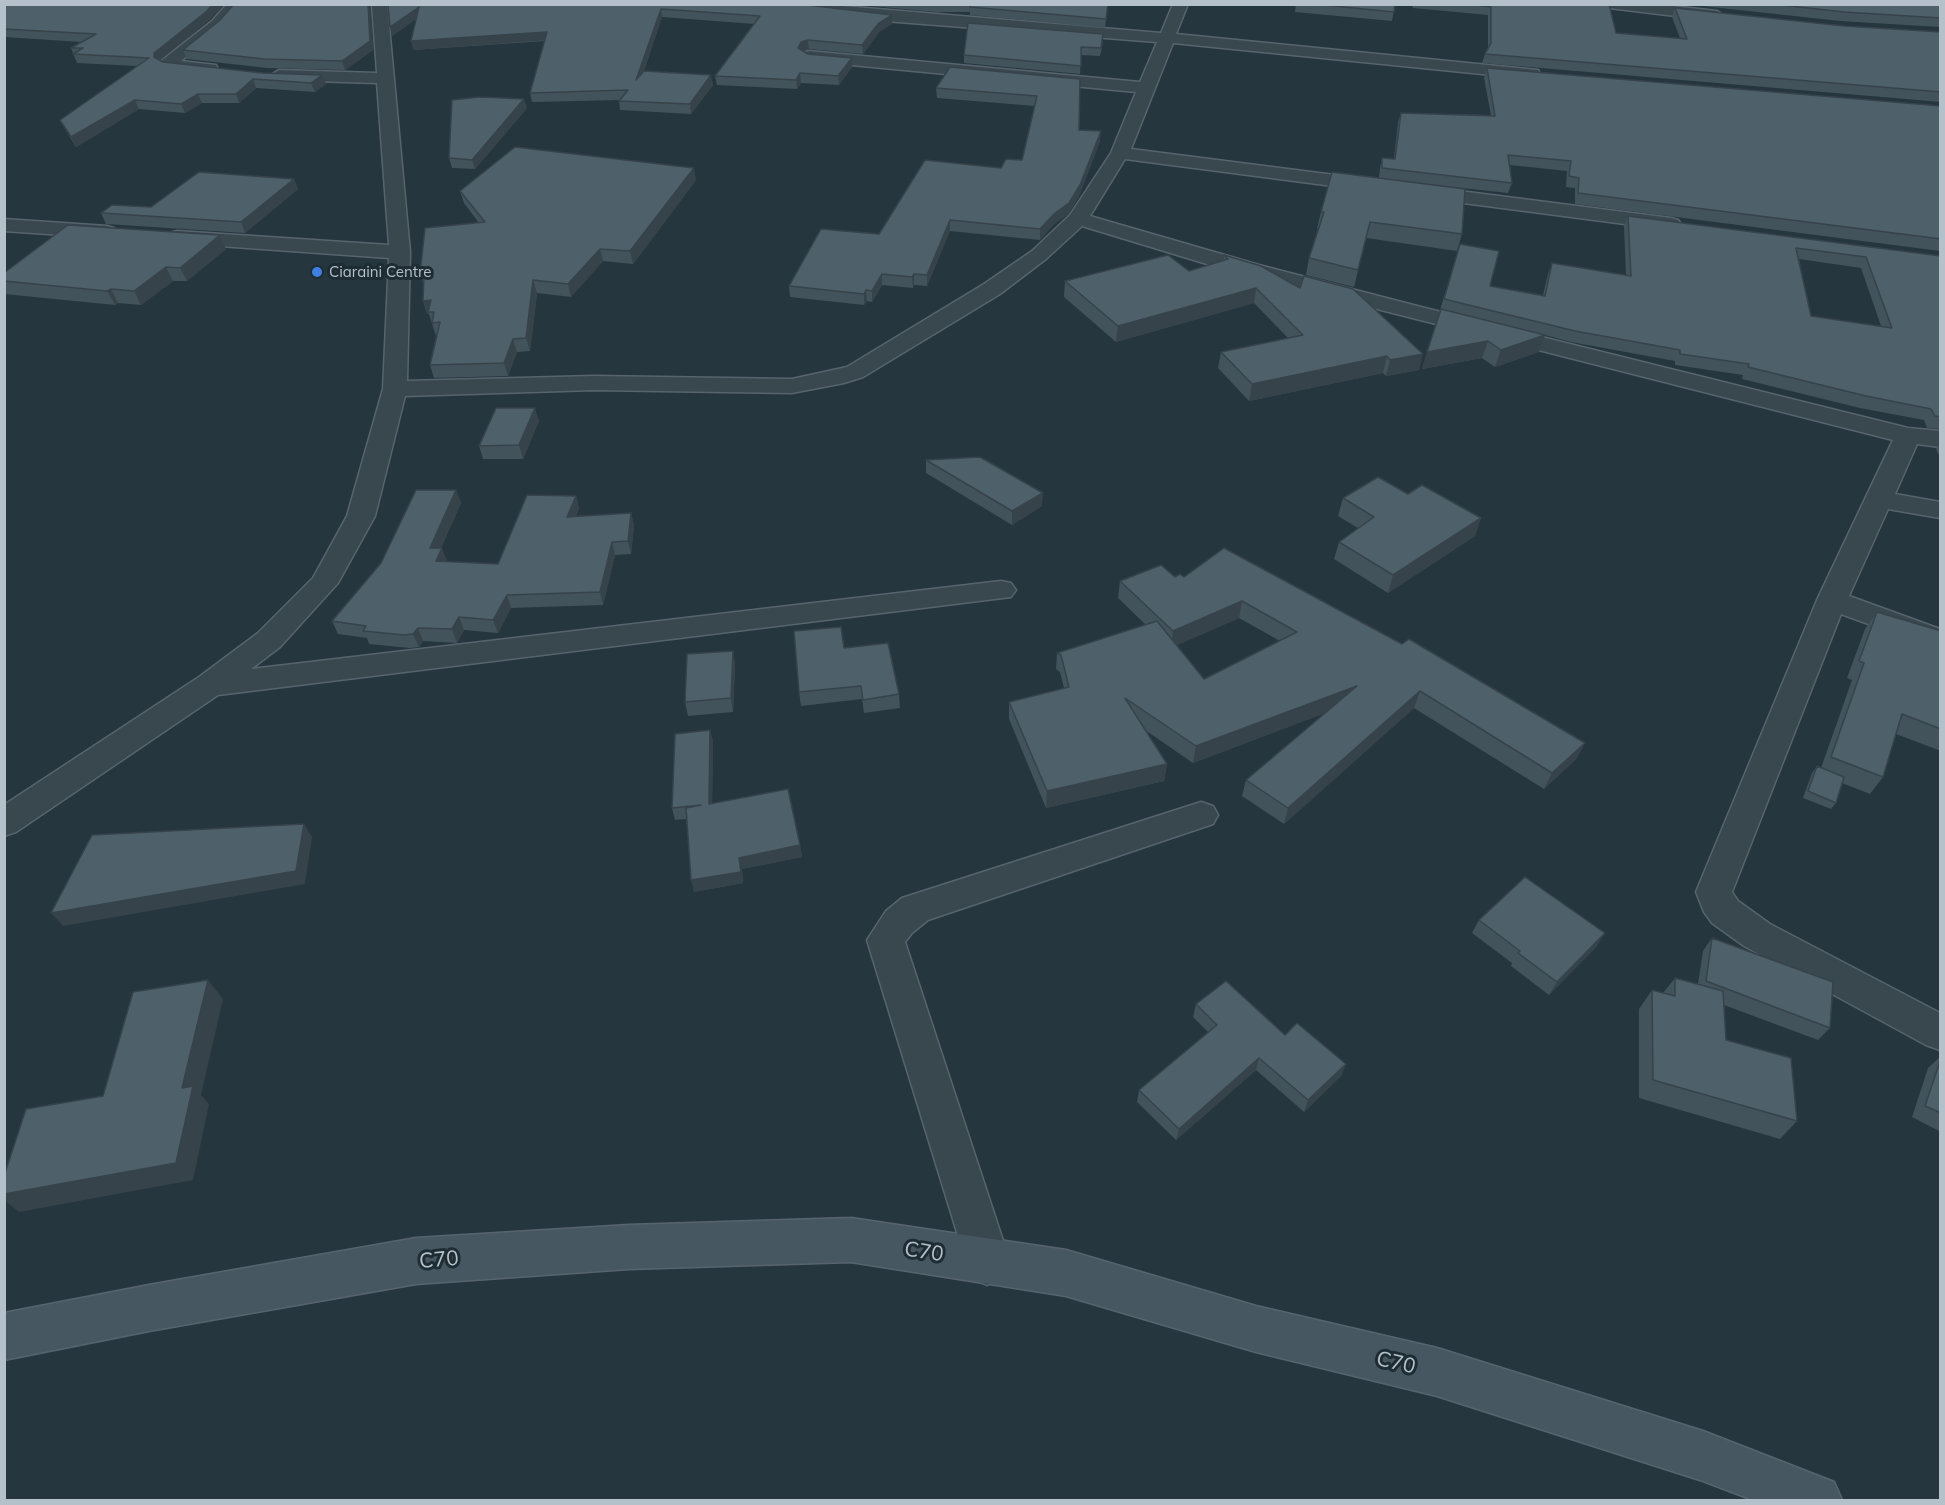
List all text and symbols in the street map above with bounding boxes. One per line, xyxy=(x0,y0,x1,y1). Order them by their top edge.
place label: Ciaraini Centre xyxy=(329,263,431,281)
marker: Ciaraini Centre xyxy=(310,265,324,279)
street label: C70 xyxy=(902,1236,946,1268)
street label: C70 xyxy=(418,1246,460,1274)
street label: C70 xyxy=(1374,1346,1418,1380)

